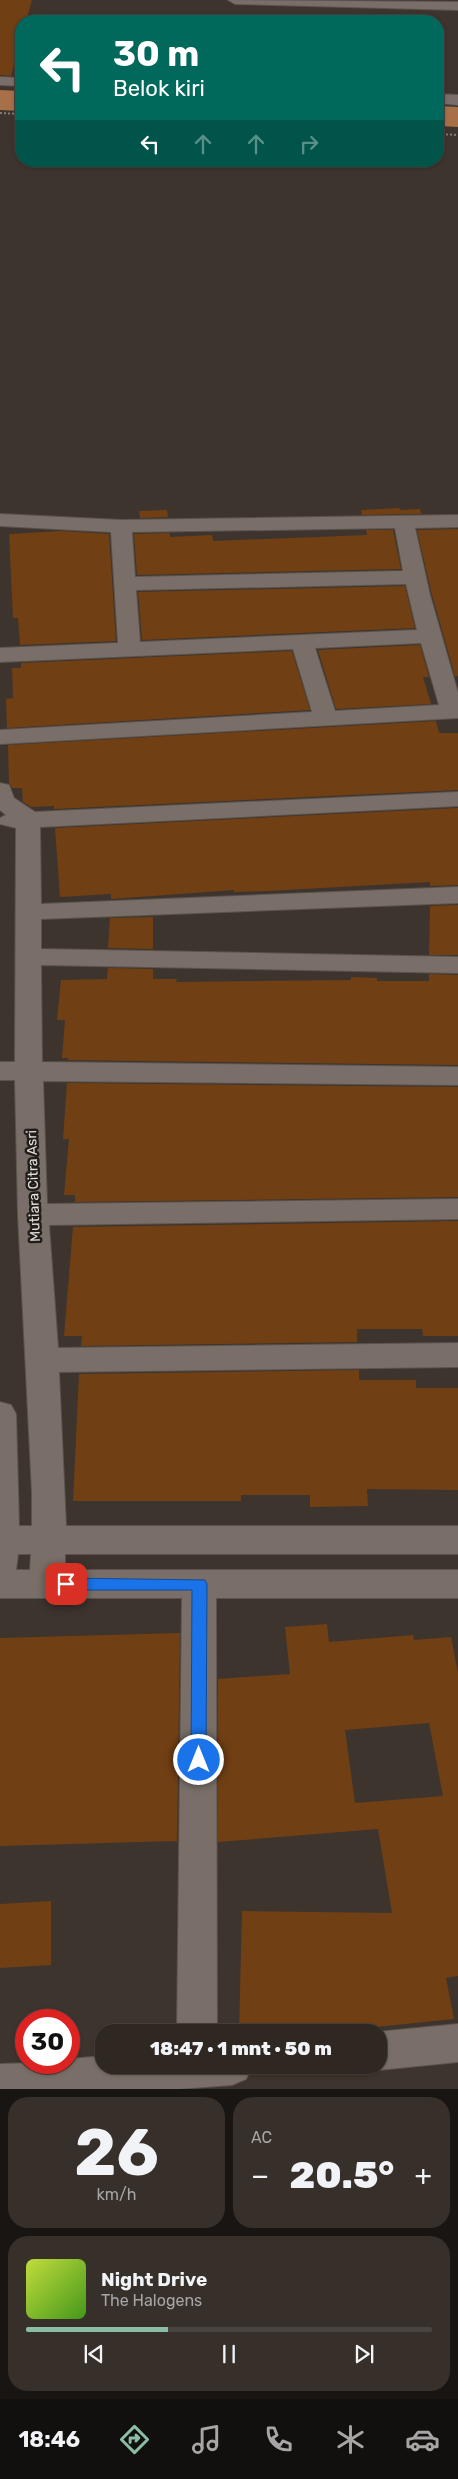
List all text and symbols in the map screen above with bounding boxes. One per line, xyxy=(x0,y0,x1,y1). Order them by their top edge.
text: 30 m xyxy=(113,33,199,75)
icon: left xyxy=(30,35,95,100)
text: Belok kiri xyxy=(113,75,205,102)
icon: left xyxy=(136,130,164,158)
icon: ahead xyxy=(189,130,217,158)
icon: ahead xyxy=(242,130,270,158)
icon: right xyxy=(295,130,323,158)
street label: Mutiara Citra Asri xyxy=(23,1130,44,1242)
pin xyxy=(45,1563,87,1605)
icon: arrive xyxy=(52,1570,80,1598)
position arrow xyxy=(172,1733,224,1785)
speed limit sign: 30 xyxy=(15,2009,80,2074)
text: 18:47 · 1 mnt · 50 m xyxy=(150,2037,332,2060)
text: 26 xyxy=(74,2114,159,2191)
text: AC xyxy=(251,2128,272,2147)
text: 20.5° xyxy=(289,2152,394,2198)
text: − xyxy=(251,2159,269,2192)
text: + xyxy=(415,2159,432,2192)
text: km/h xyxy=(97,2185,136,2204)
text: Night Drive xyxy=(101,2268,207,2291)
text: The Halogens xyxy=(101,2291,202,2310)
icon: previous xyxy=(80,2340,108,2368)
icon: pause xyxy=(215,2340,243,2368)
icon: next xyxy=(350,2340,378,2368)
icon: directions xyxy=(117,2422,152,2457)
icon: music xyxy=(189,2422,224,2457)
icon: phone xyxy=(261,2422,296,2457)
icon: climate xyxy=(333,2422,368,2457)
icon: car xyxy=(405,2422,440,2457)
text: 18:46 xyxy=(18,2426,80,2453)

